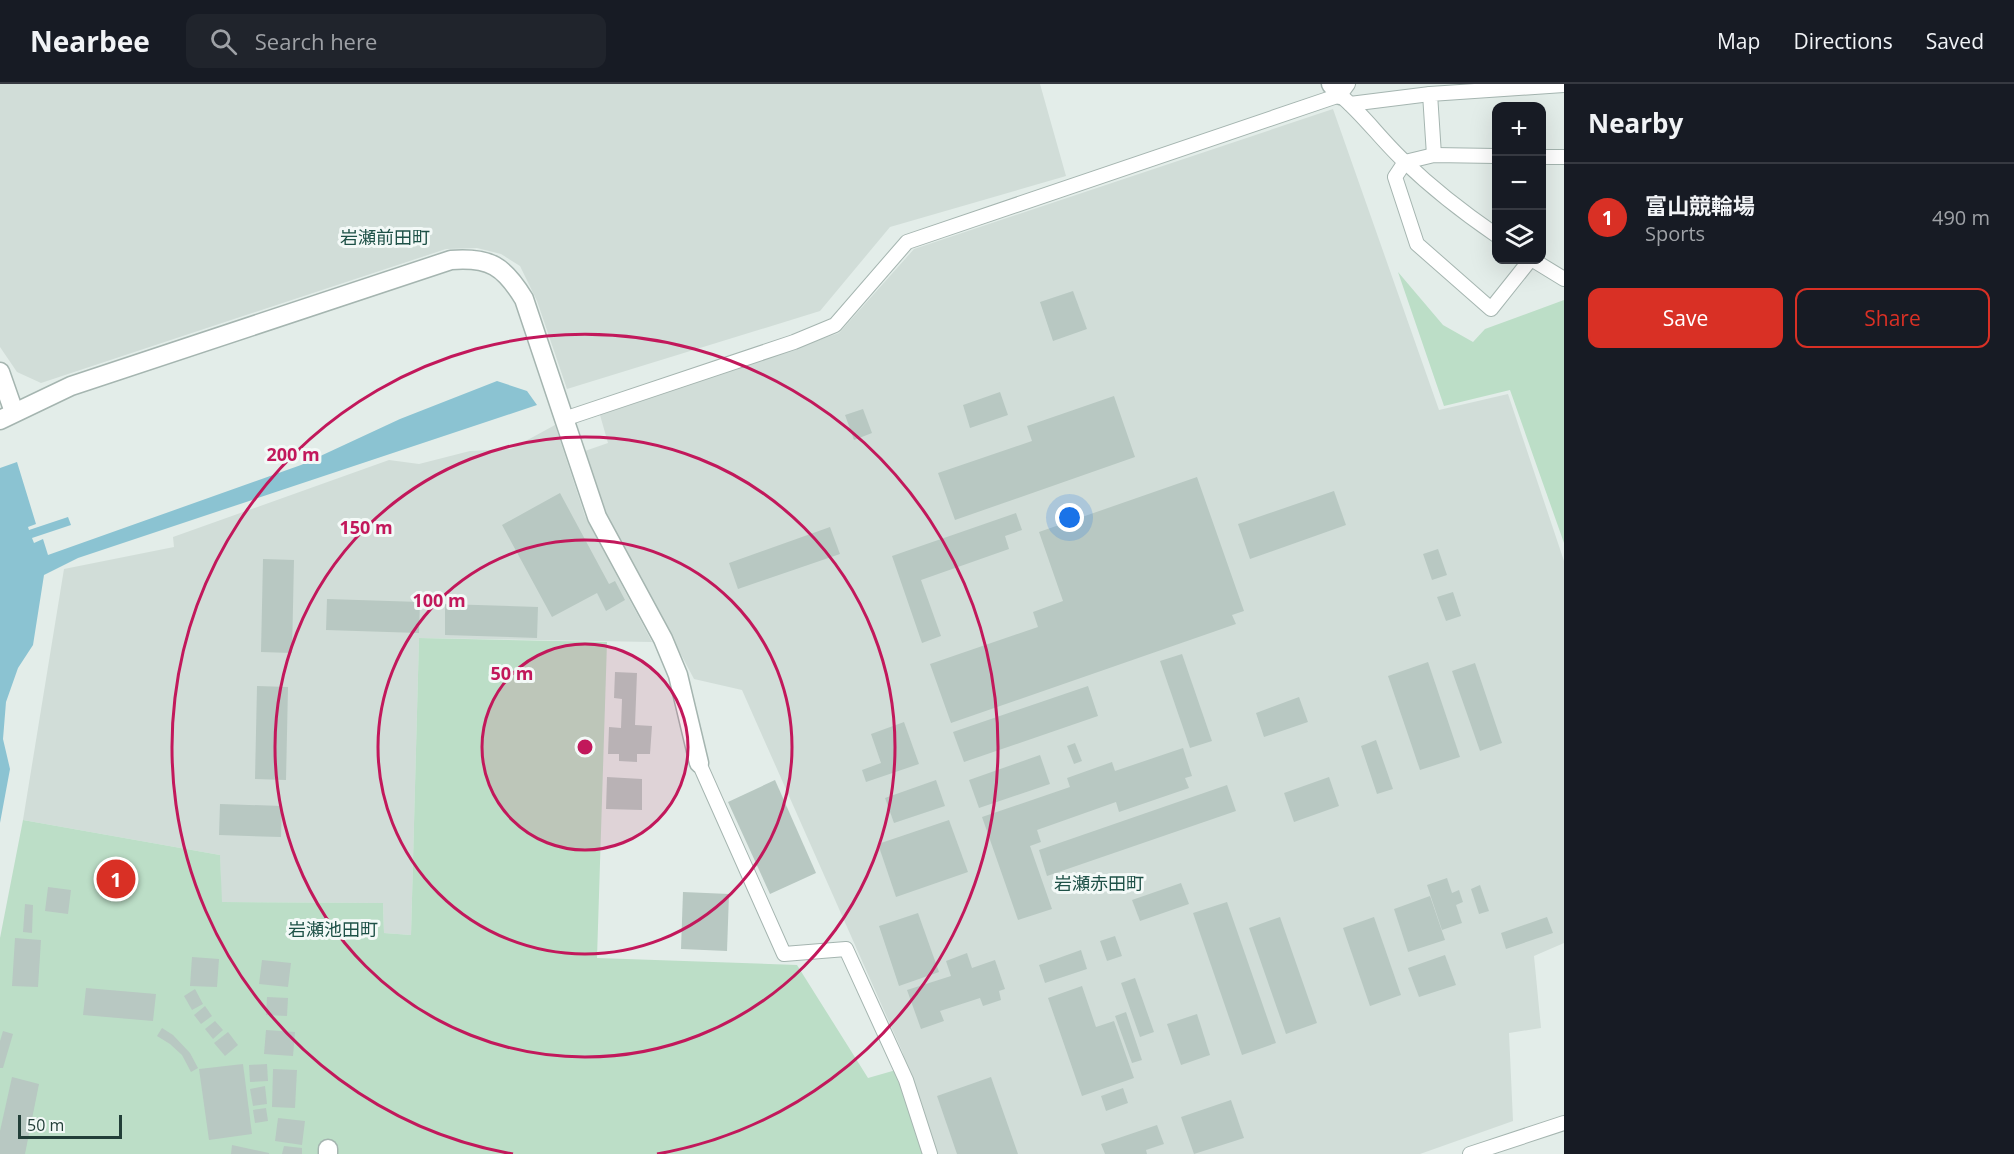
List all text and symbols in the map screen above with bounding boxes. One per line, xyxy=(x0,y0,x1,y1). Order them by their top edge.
search box xyxy=(186,14,606,68)
text: Nearbee xyxy=(30,22,150,60)
icon: search xyxy=(207,25,240,58)
text: Search here xyxy=(255,26,377,56)
text: Map xyxy=(1717,27,1760,55)
text: Directions xyxy=(1793,27,1893,55)
text: Saved xyxy=(1926,27,1984,55)
map controls xyxy=(1492,102,1546,264)
button: + xyxy=(1492,102,1546,156)
text: Nearby xyxy=(1588,105,1683,141)
button: − xyxy=(1492,156,1546,210)
text: 富山競輪場 xyxy=(1645,190,1755,220)
text: 1 xyxy=(1602,204,1613,231)
text: 490 m xyxy=(1932,204,1990,231)
button: layers xyxy=(1492,210,1546,264)
text: Sports xyxy=(1645,220,1705,247)
district label: 岩瀬前田町 xyxy=(340,225,430,249)
button: Save xyxy=(1588,288,1783,348)
button: Share xyxy=(1795,288,1990,348)
text: 200 m xyxy=(266,442,320,466)
your location xyxy=(1055,503,1084,532)
text: 150 m xyxy=(339,515,393,539)
text: 100 m xyxy=(412,588,466,612)
text: 50 m xyxy=(491,661,533,685)
centre of rings xyxy=(575,737,595,757)
pin: 1 xyxy=(96,856,136,902)
district label: 岩瀬赤田町 xyxy=(1054,871,1144,895)
district label: 岩瀬池田町 xyxy=(288,917,378,941)
scale bar xyxy=(18,1112,122,1140)
text: 50 m xyxy=(27,1114,64,1136)

